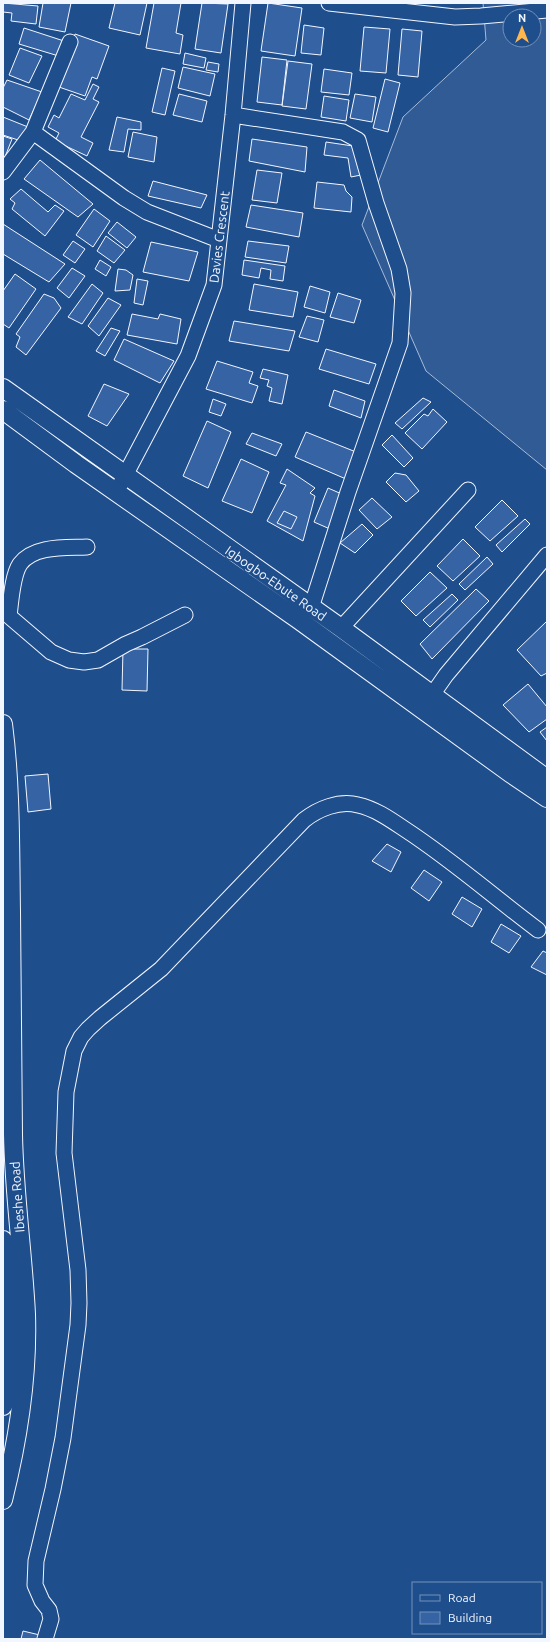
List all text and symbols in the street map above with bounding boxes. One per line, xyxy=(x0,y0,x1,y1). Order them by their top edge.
north arrow xyxy=(502,8,542,48)
text: N xyxy=(518,12,526,24)
street label: Davies Crescent xyxy=(206,190,232,284)
street label: Igbogbo-Ebute Road xyxy=(223,543,329,623)
street label: Ibeshe Road xyxy=(8,1161,26,1233)
legend xyxy=(412,1582,542,1634)
text: Road xyxy=(448,1591,476,1604)
text: Building xyxy=(448,1611,492,1624)

